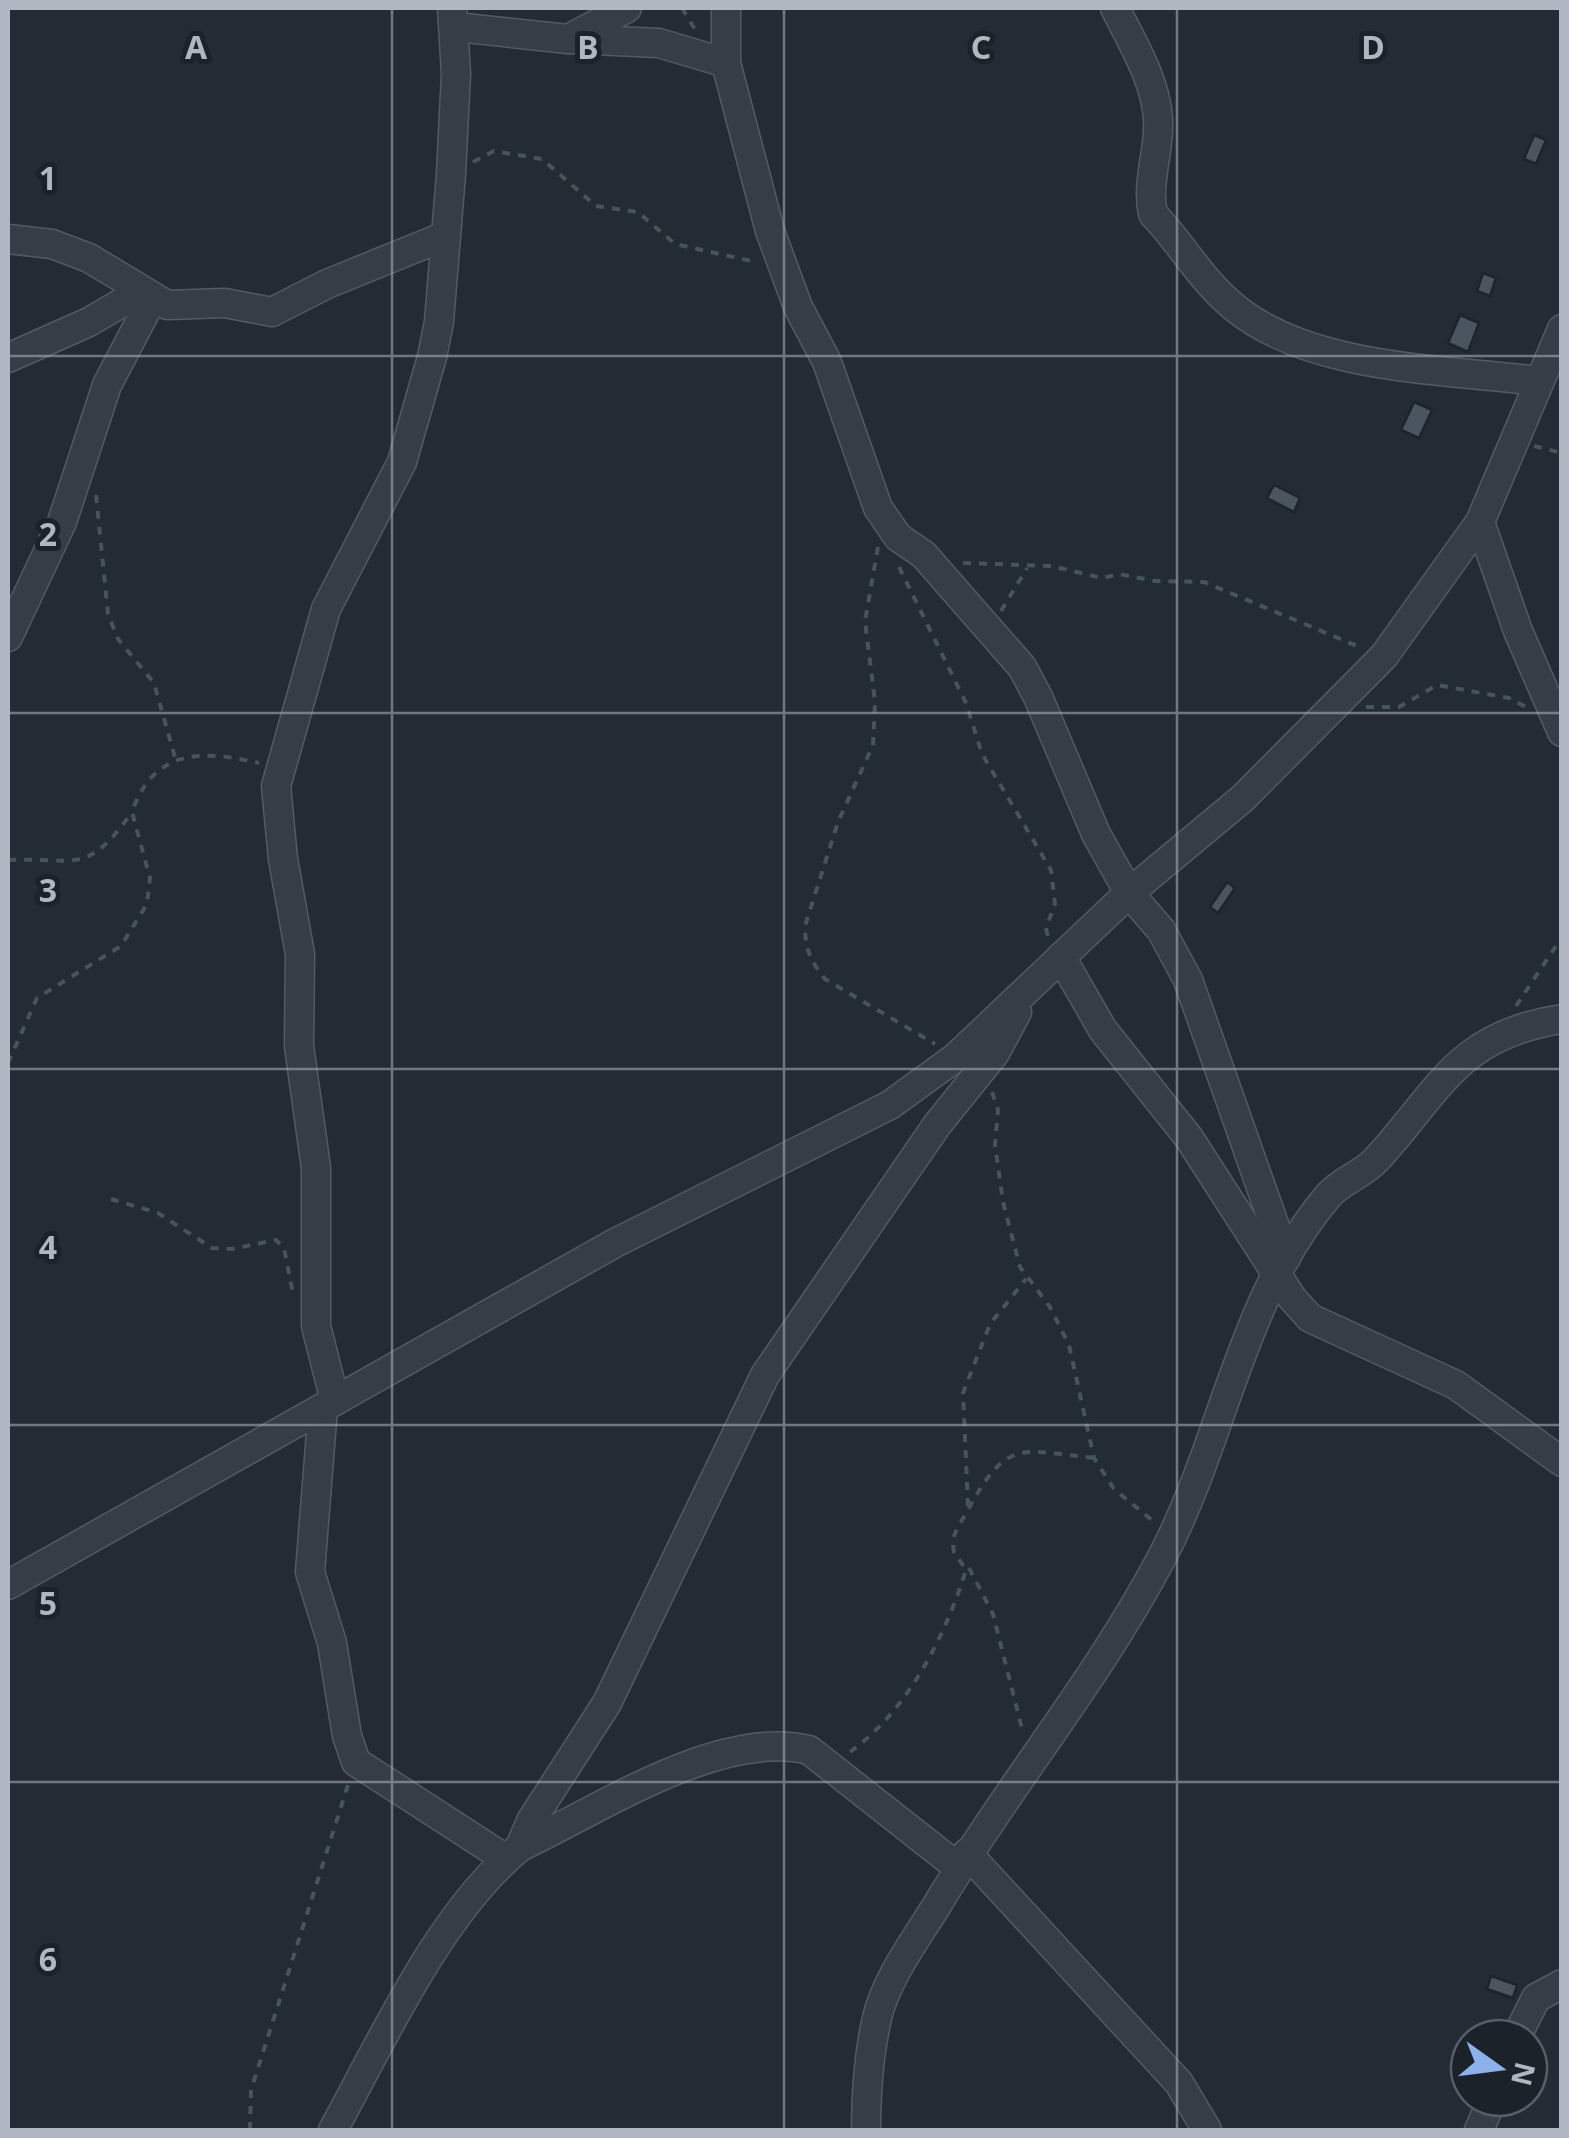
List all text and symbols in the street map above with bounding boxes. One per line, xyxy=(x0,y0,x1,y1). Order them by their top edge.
text: A xyxy=(185,25,208,68)
text: B xyxy=(577,25,599,68)
text: C xyxy=(971,25,991,68)
text: D xyxy=(1361,25,1385,68)
text: 1 xyxy=(39,156,57,199)
text: 2 xyxy=(39,512,57,555)
text: 3 xyxy=(39,868,57,911)
text: 4 xyxy=(39,1225,57,1268)
text: 5 xyxy=(39,1581,57,1624)
text: 6 xyxy=(39,1937,57,1980)
north arrow xyxy=(1449,2018,1549,2118)
text: N xyxy=(1503,2059,1545,2090)

